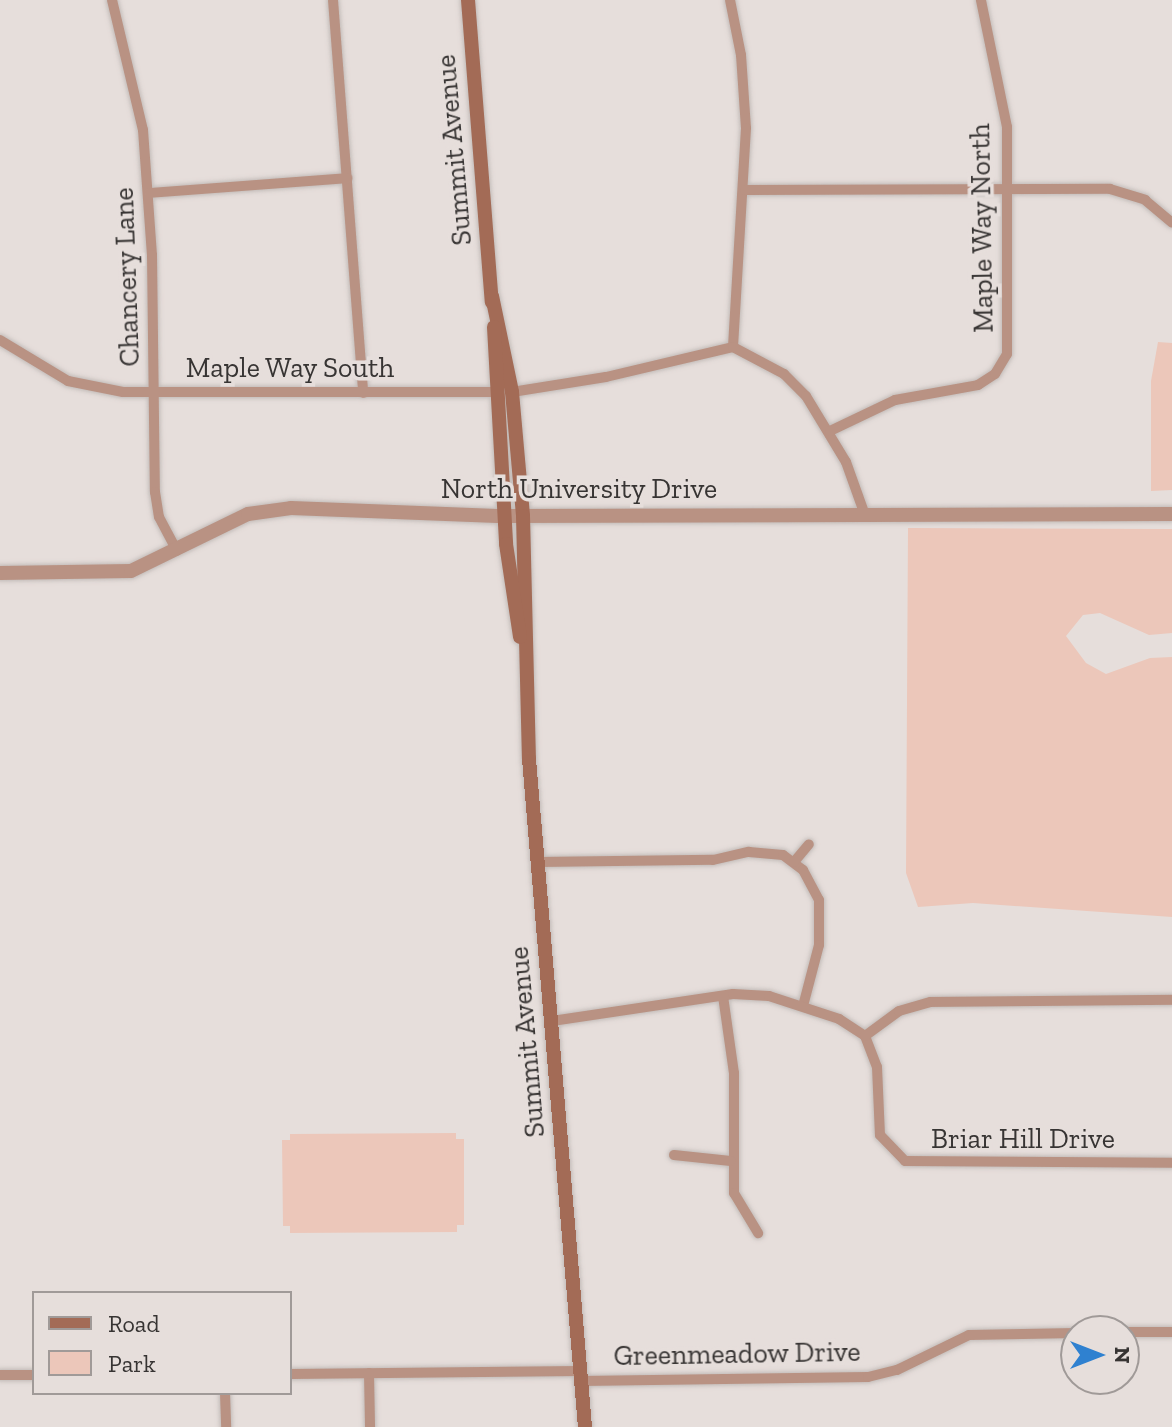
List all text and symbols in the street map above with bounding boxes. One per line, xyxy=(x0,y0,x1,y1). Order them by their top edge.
street label: Summit Avenue xyxy=(429,53,479,247)
street label: Maple Way North xyxy=(963,122,1001,334)
street label: Chancery Lane xyxy=(107,187,147,367)
street label: Maple Way South xyxy=(185,351,395,385)
street label: North University Drive xyxy=(440,472,718,506)
street label: Summit Avenue xyxy=(502,945,552,1139)
street label: Briar Hill Drive xyxy=(931,1122,1115,1156)
legend xyxy=(32,1291,292,1395)
text: Road xyxy=(108,1309,160,1338)
north arrow xyxy=(1060,1315,1140,1395)
street label: Greenmeadow Drive xyxy=(613,1335,861,1373)
text: N xyxy=(1109,1347,1136,1363)
text: Park xyxy=(108,1349,156,1378)

